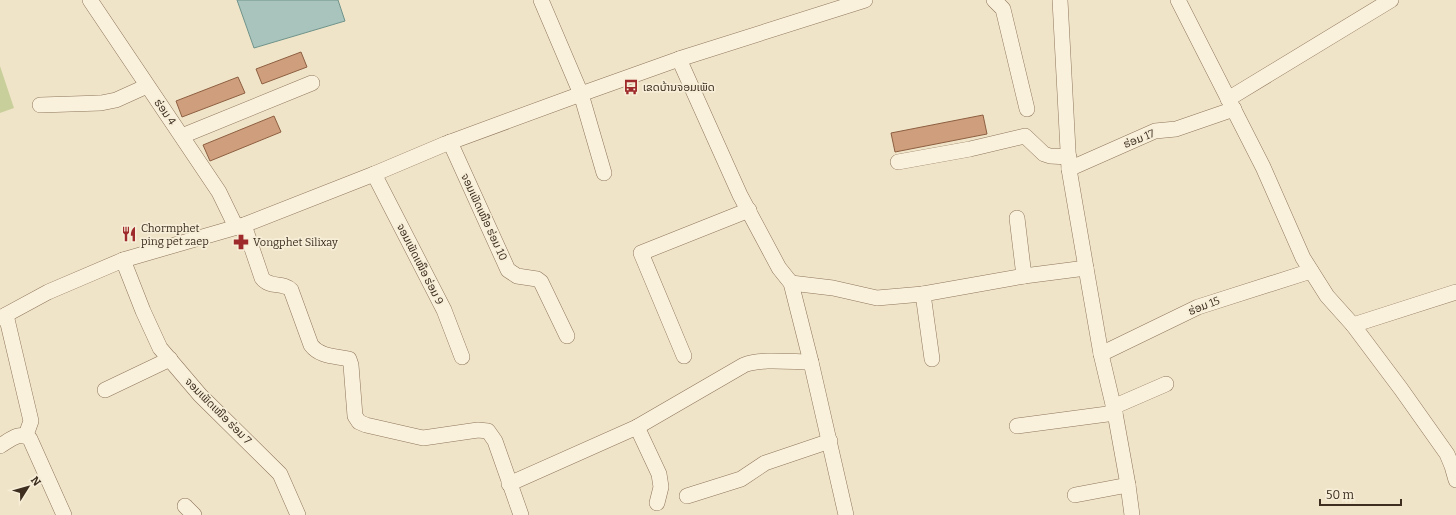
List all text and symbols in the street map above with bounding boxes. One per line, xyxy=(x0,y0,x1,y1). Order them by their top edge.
bus stop icon: ເຂດບ້ານຈອມເພັດ xyxy=(622,78,640,96)
place label: ເຂດບ້ານຈອມເພັດ xyxy=(643,81,715,94)
street label: ຮ່ອມ 4 xyxy=(151,96,179,128)
street label: ຮ່ອມ 17 xyxy=(1122,127,1157,151)
street label: ຈອມເພັດເໜືອ ຮ່ອມ 10 xyxy=(458,171,510,263)
street label: ຈອມເພັດເໜືອ ຮ່ອມ 9 xyxy=(394,221,446,307)
place label: Chormphet ping pet zaep xyxy=(141,222,209,248)
restaurant icon: Chormphet ping pet zaep xyxy=(120,225,138,243)
pharmacy icon: Vongphet Silixay xyxy=(232,233,250,251)
place label: Vongphet Silixay xyxy=(253,236,338,249)
street label: ຮ່ອມ 15 xyxy=(1186,294,1222,318)
street label: ຈອມເພັດເໜືອ ຮ່ອມ 7 xyxy=(182,375,254,447)
north arrow xyxy=(8,467,48,507)
text: N xyxy=(28,474,44,489)
scale bar xyxy=(1320,481,1401,507)
text: 50 m xyxy=(1326,488,1355,502)

